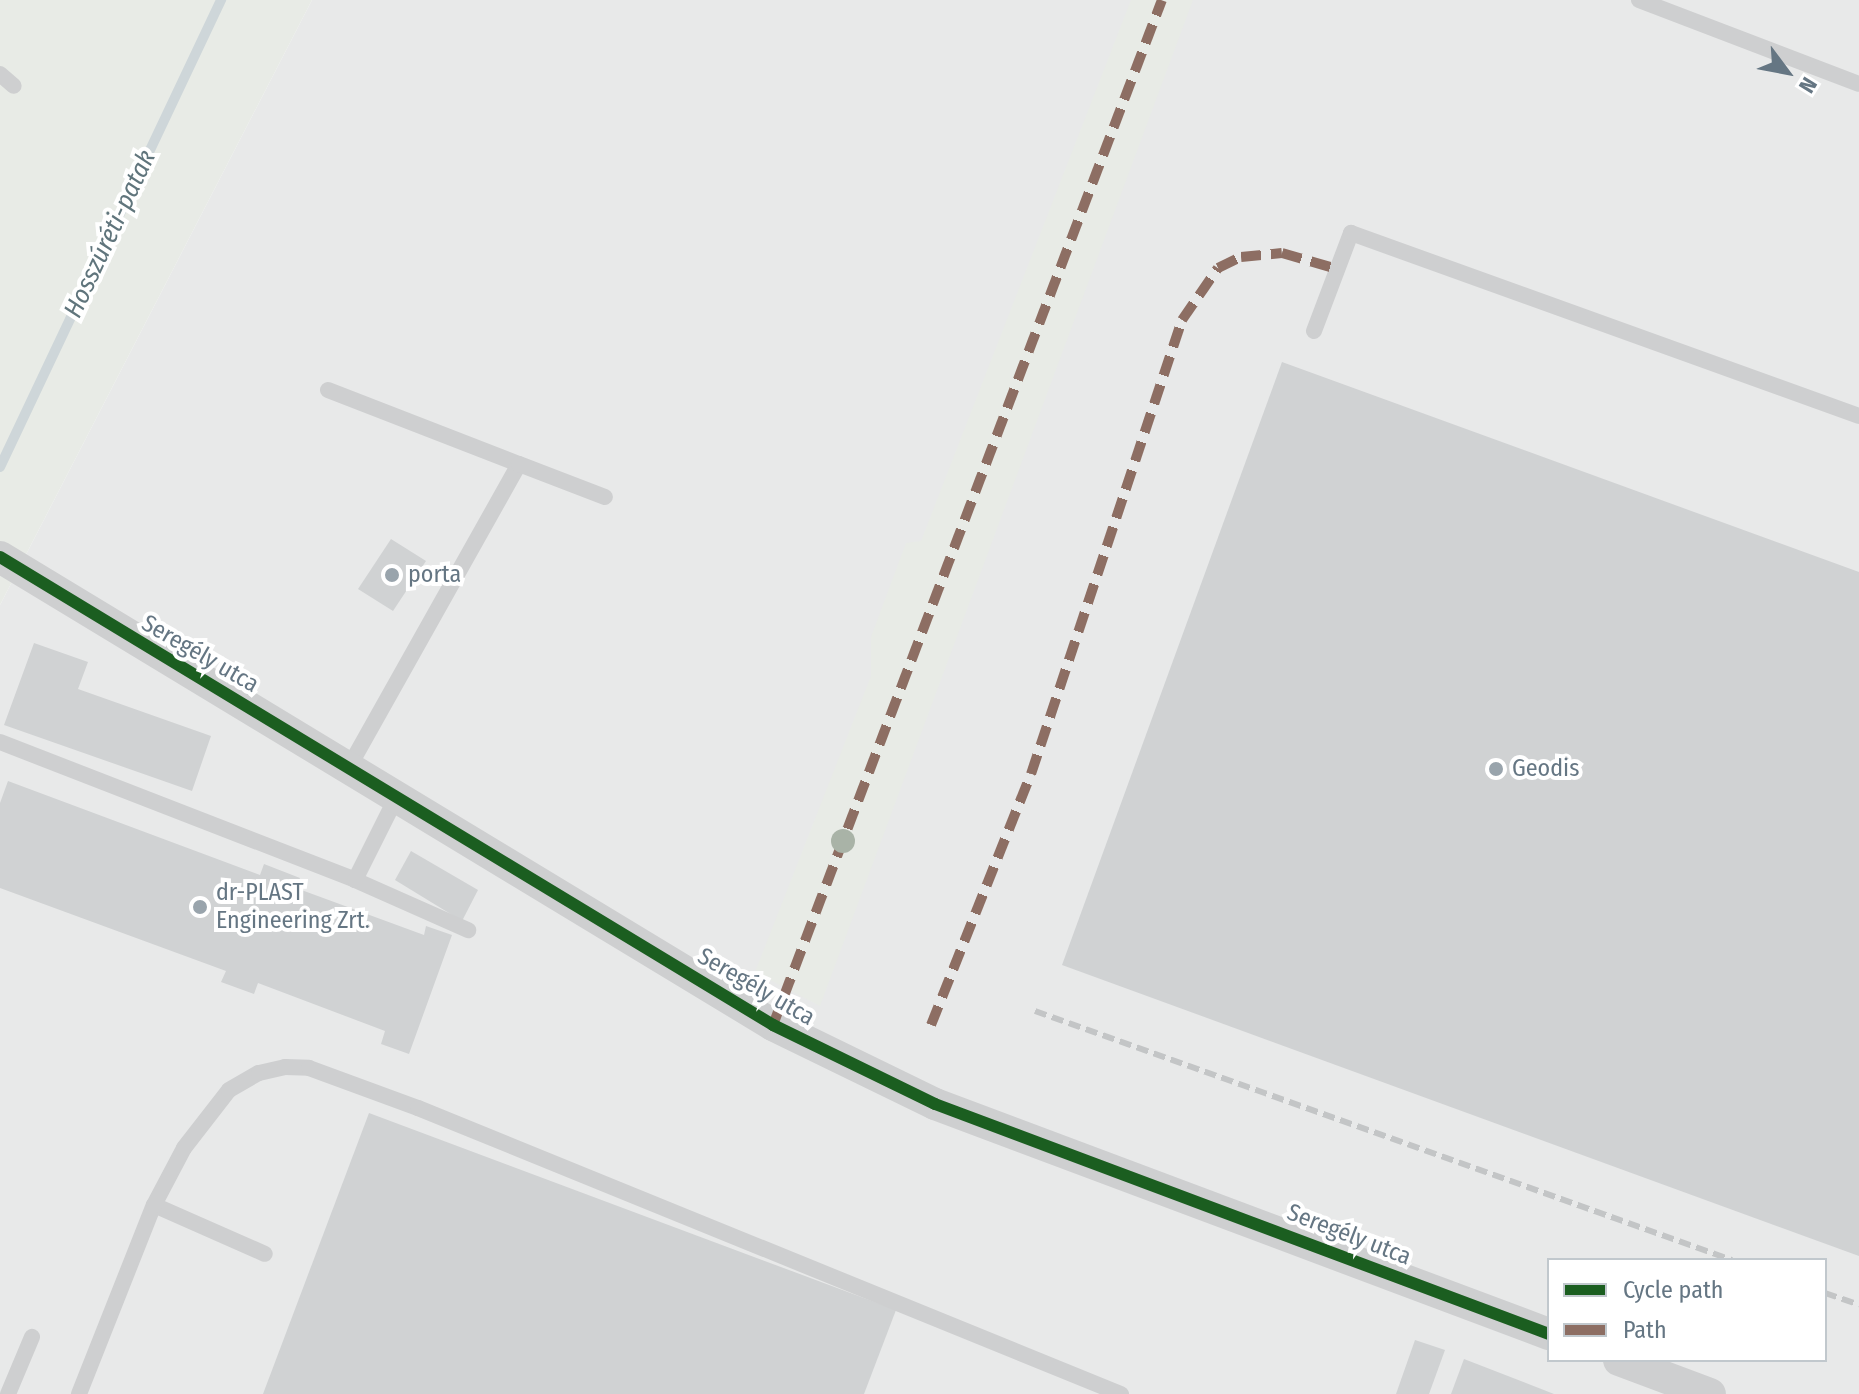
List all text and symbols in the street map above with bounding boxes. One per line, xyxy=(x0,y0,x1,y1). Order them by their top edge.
north arrow xyxy=(1747,32,1827,112)
text: N xyxy=(1793,72,1823,98)
water label: Hosszúréti-patak xyxy=(58,145,162,323)
place label: porta xyxy=(408,561,461,589)
marker: porta xyxy=(383,566,401,584)
street label: Seregély utca xyxy=(136,609,264,699)
place label: Geodis xyxy=(1512,755,1579,783)
marker: Geodis xyxy=(1487,760,1505,778)
place label: dr-PLAST Engineering Zrt. xyxy=(216,879,370,935)
marker: dr-PLAST Engineering Zrt. xyxy=(191,898,209,916)
street label: Seregély utca xyxy=(692,942,820,1032)
street label: Seregély utca xyxy=(1283,1198,1415,1272)
legend xyxy=(1547,1258,1827,1362)
text: Cycle path xyxy=(1623,1276,1723,1304)
text: Path xyxy=(1623,1316,1667,1344)

